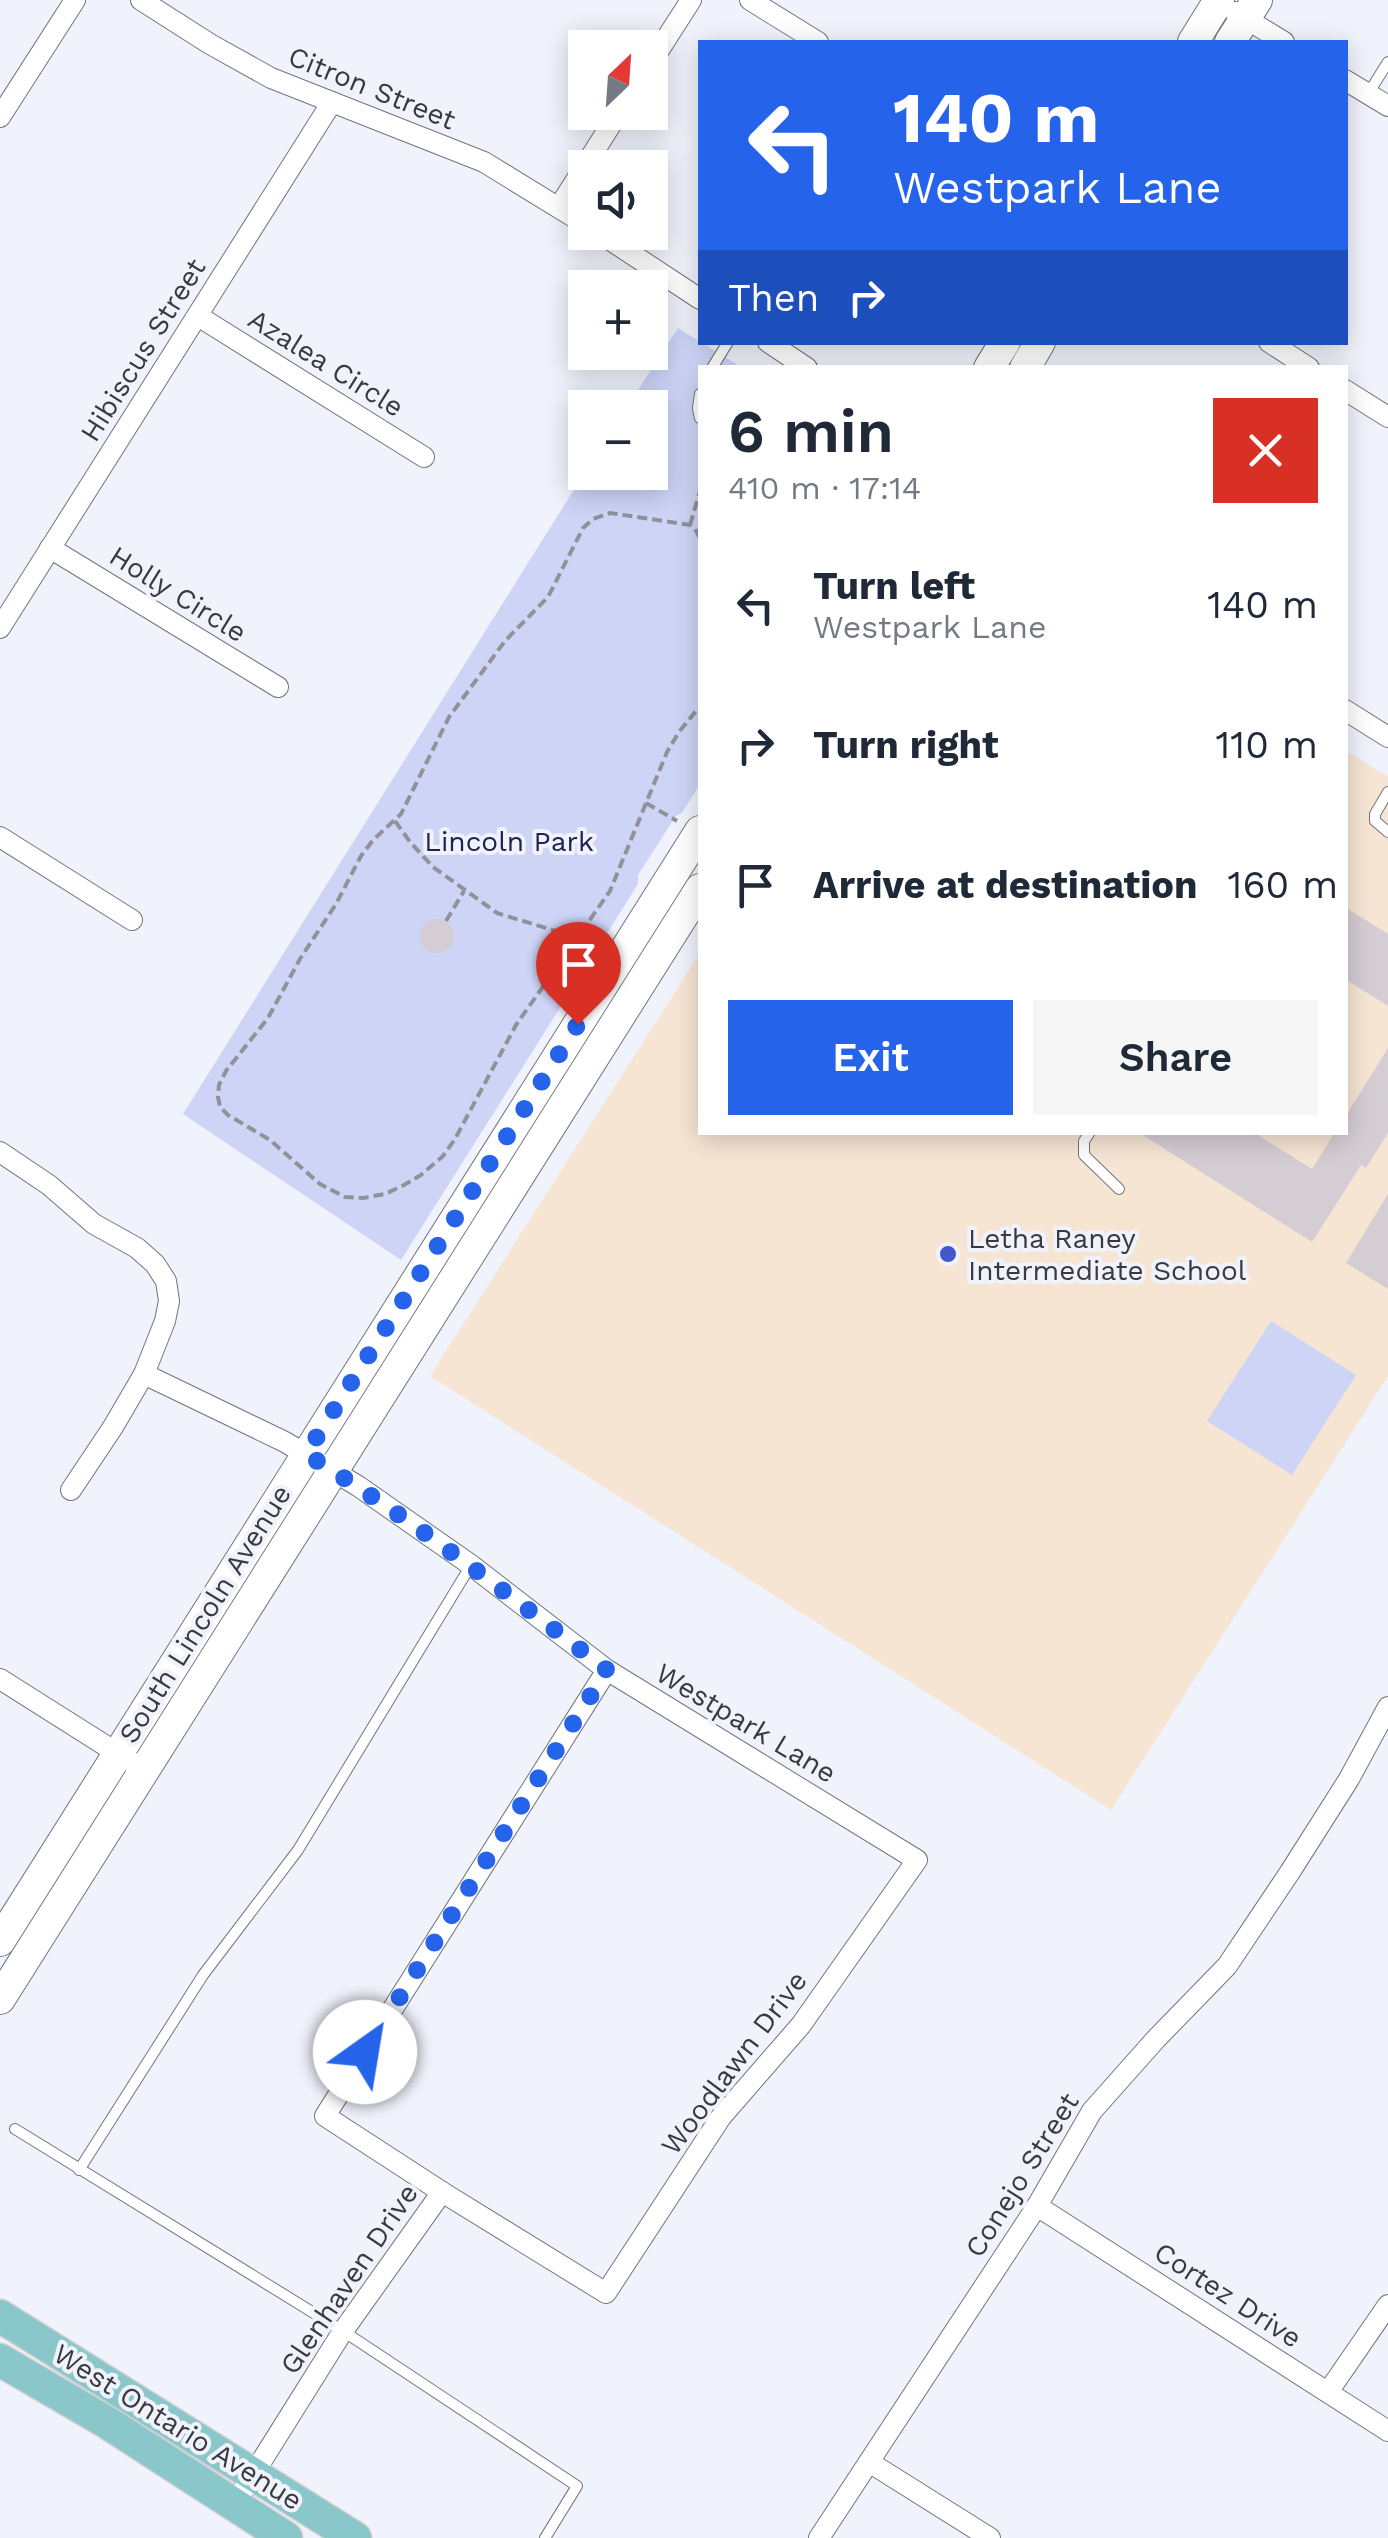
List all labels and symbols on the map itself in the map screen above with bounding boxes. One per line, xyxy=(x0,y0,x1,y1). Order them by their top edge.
north arrow xyxy=(568,30,668,130)
street label: Citron Street xyxy=(284,39,461,137)
street label: Hibiscus Street xyxy=(74,252,213,447)
street label: Azalea Circle xyxy=(242,302,410,424)
street label: Holly Circle xyxy=(104,539,252,649)
park label: Lincoln Park xyxy=(424,825,594,858)
pin xyxy=(536,922,621,1025)
place label: Letha Raney Intermediate School xyxy=(968,1222,1247,1287)
marker: Letha Raney Intermediate School xyxy=(937,1243,959,1265)
street label: South Lincoln Avenue xyxy=(112,1479,298,1749)
street label: Westpark Lane xyxy=(650,1656,842,1790)
street label: Woodlawn Drive xyxy=(654,1965,814,2161)
position arrow xyxy=(313,2000,417,2104)
street label: Conejo Street xyxy=(958,2086,1086,2263)
street label: Glenhaven Drive xyxy=(273,2178,425,2380)
street label: Cortez Drive xyxy=(1148,2235,1308,2355)
street label: West Ontario Avenue xyxy=(48,2337,308,2517)

